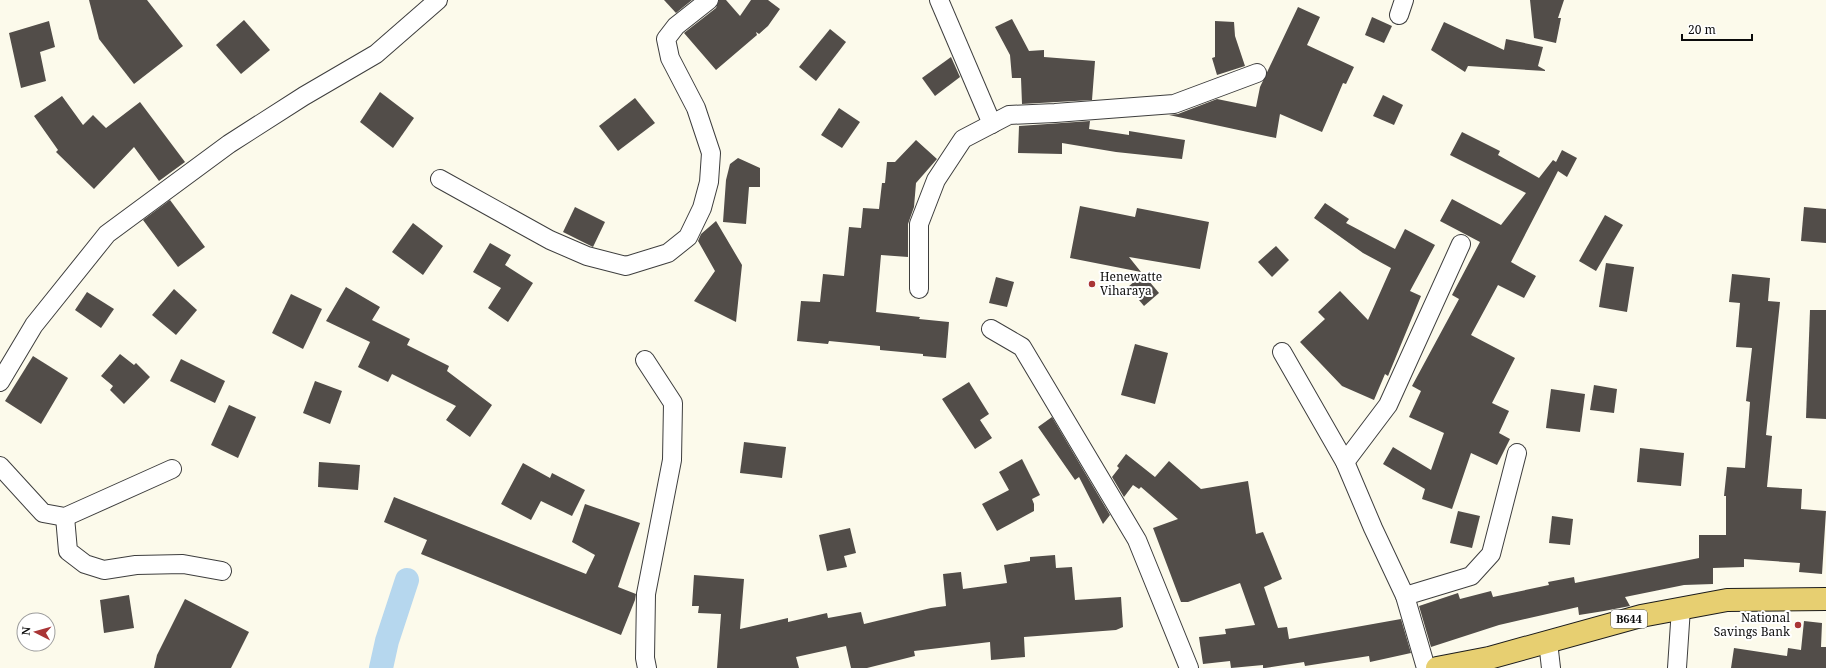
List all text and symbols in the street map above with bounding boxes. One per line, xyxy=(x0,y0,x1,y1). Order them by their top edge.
scale bar xyxy=(1682,16,1752,42)
text: 20 m xyxy=(1688,21,1716,38)
place label: Henewatte Viharaya xyxy=(1100,268,1162,299)
marker: Henewatte Viharaya xyxy=(1087,279,1097,289)
place label: National Savings Bank xyxy=(1714,609,1791,640)
road number: B644 xyxy=(1611,610,1647,628)
north arrow xyxy=(16,612,56,652)
marker: National Savings Bank xyxy=(1793,620,1803,630)
text: N xyxy=(18,625,34,636)

